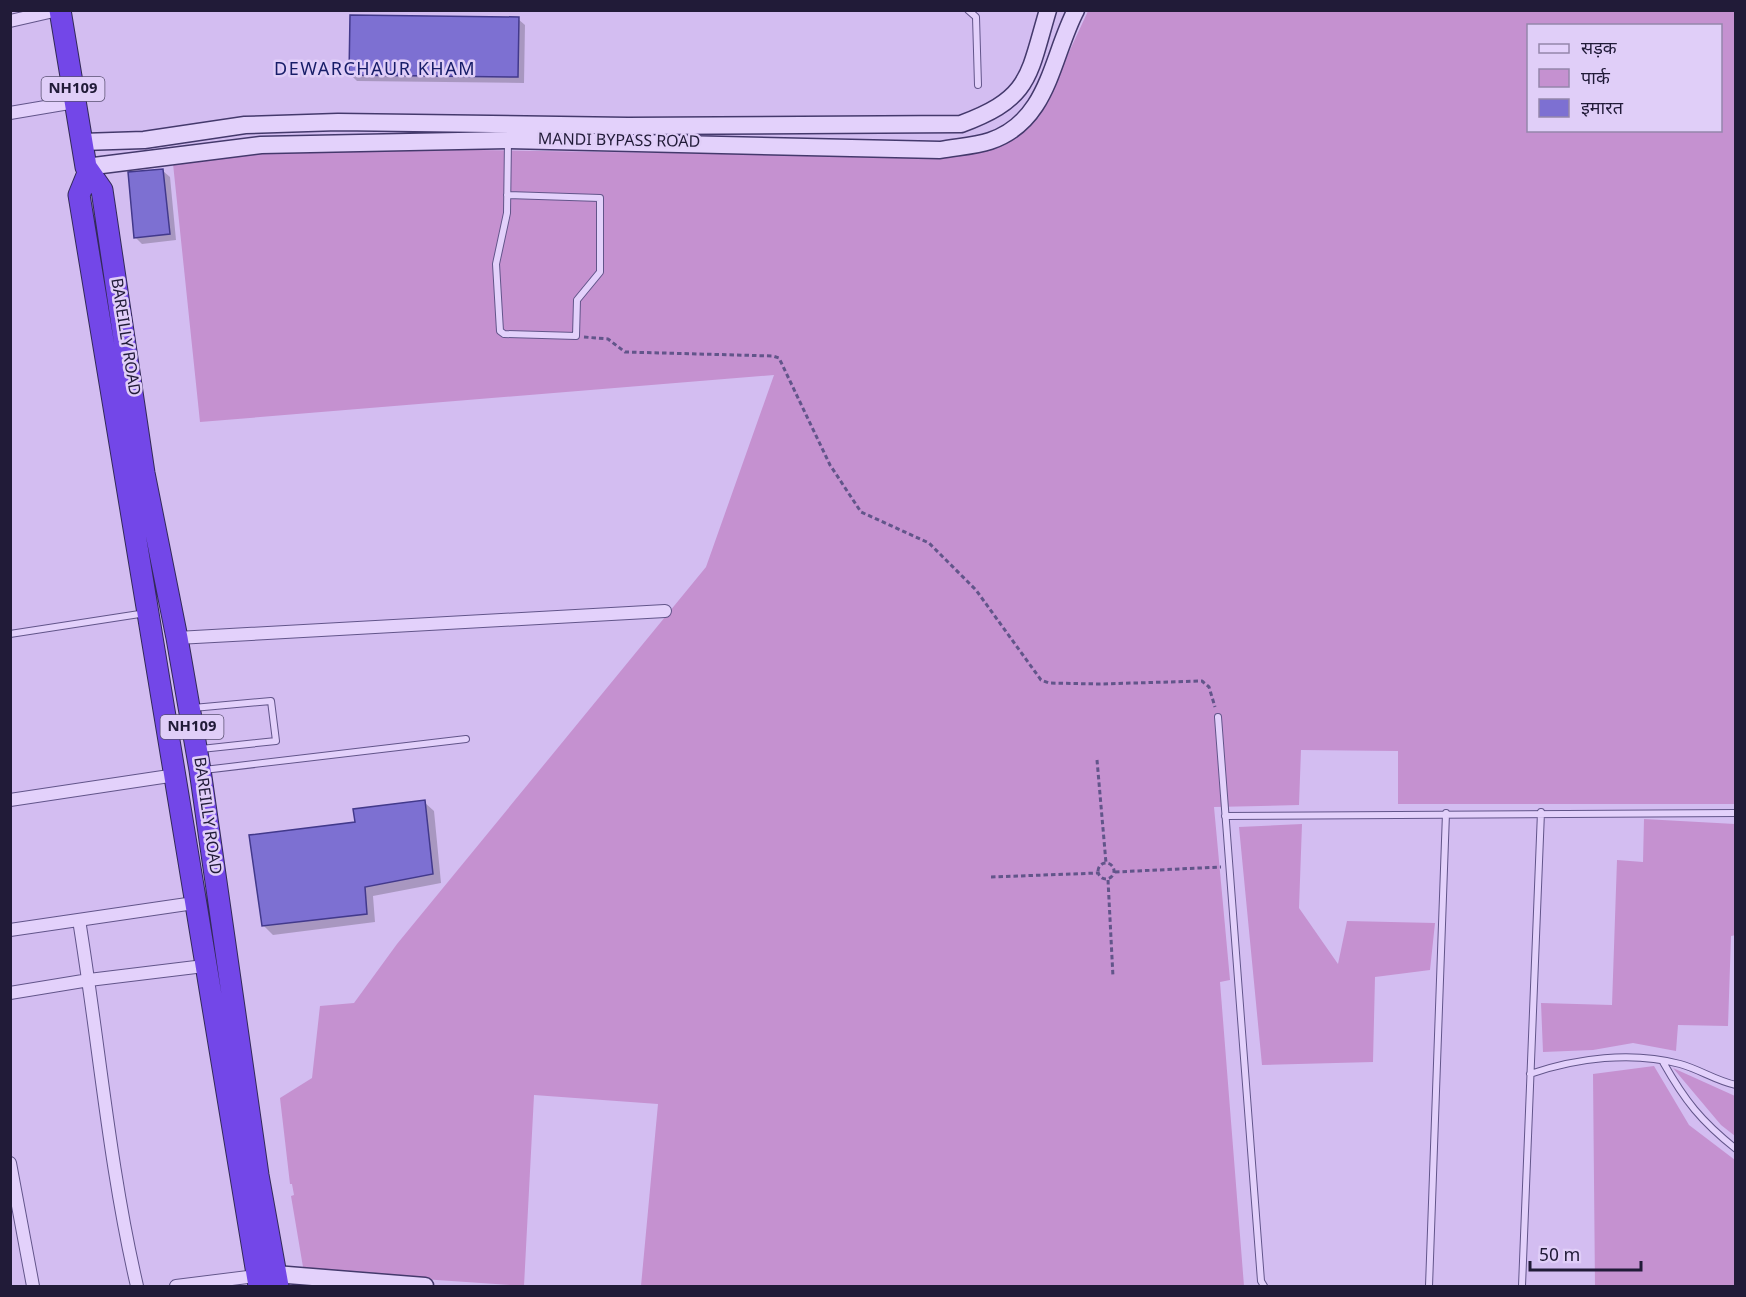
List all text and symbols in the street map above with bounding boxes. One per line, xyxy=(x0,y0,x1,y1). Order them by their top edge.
legend xyxy=(1527,24,1722,132)
text: सड़क xyxy=(1581,38,1618,61)
district label: DEWARCHAUR KHAM xyxy=(274,59,476,82)
text: पार्क xyxy=(1581,67,1611,91)
road number: NH109 xyxy=(42,77,104,101)
text: इमारत xyxy=(1581,98,1624,121)
street label: MANDI BYPASS ROAD xyxy=(538,130,700,154)
street label: BAREILLY ROAD xyxy=(104,277,144,397)
road number: NH109 xyxy=(160,715,224,739)
street label: BAREILLY ROAD xyxy=(187,756,225,876)
scale bar xyxy=(1530,1234,1641,1272)
text: 50 m xyxy=(1539,1245,1580,1268)

